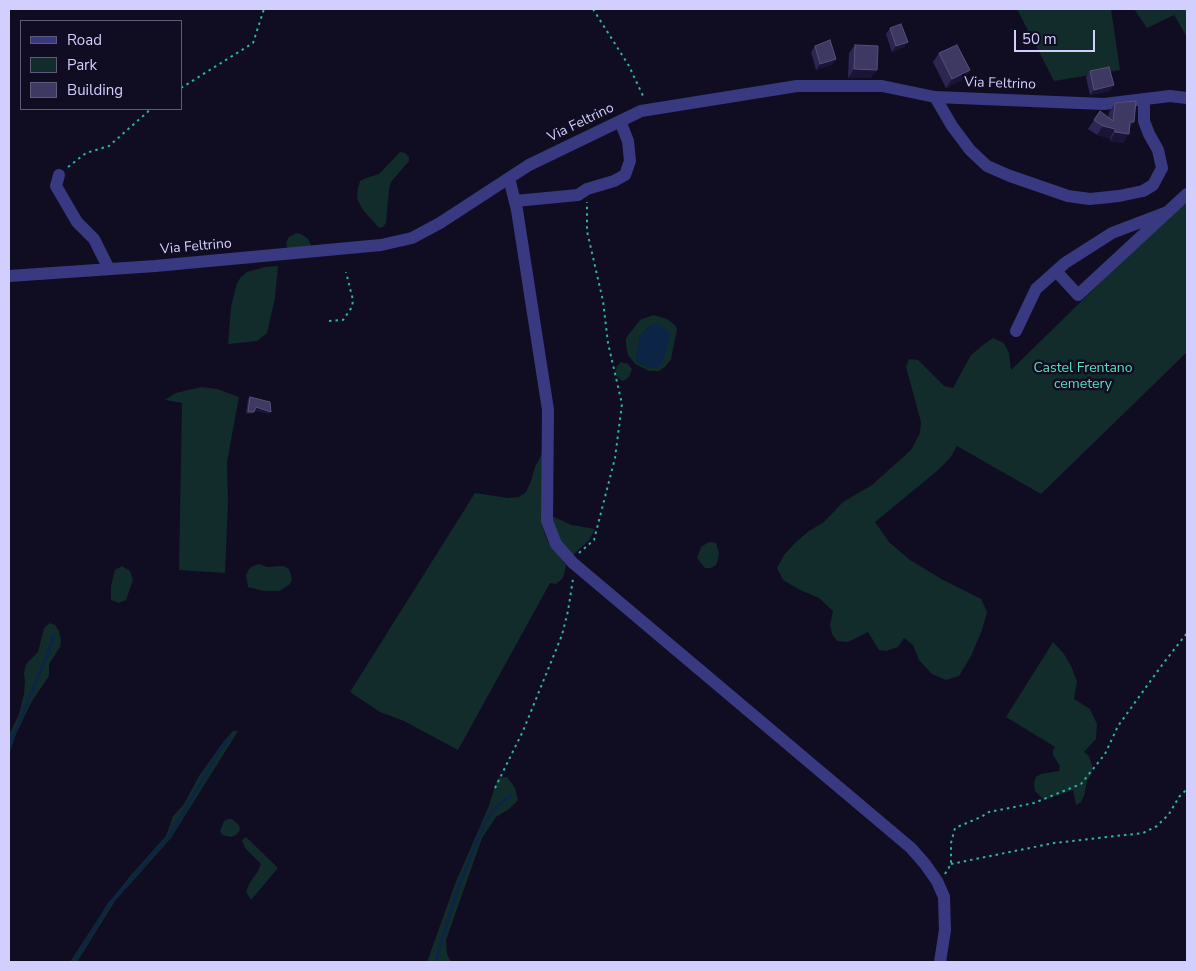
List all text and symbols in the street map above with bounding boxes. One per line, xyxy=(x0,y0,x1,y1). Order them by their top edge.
legend xyxy=(20,20,182,110)
scale bar xyxy=(1016,20,1097,52)
text: 50 m xyxy=(1022,29,1057,49)
text: Road xyxy=(67,30,102,50)
text: Park xyxy=(67,55,97,75)
street label: Via Feltrino xyxy=(964,74,1036,94)
text: Building xyxy=(67,80,123,100)
street label: Via Feltrino xyxy=(545,100,617,146)
street label: Via Feltrino xyxy=(160,236,232,258)
park label: Castel Frentano cemetery xyxy=(1033,361,1133,394)

